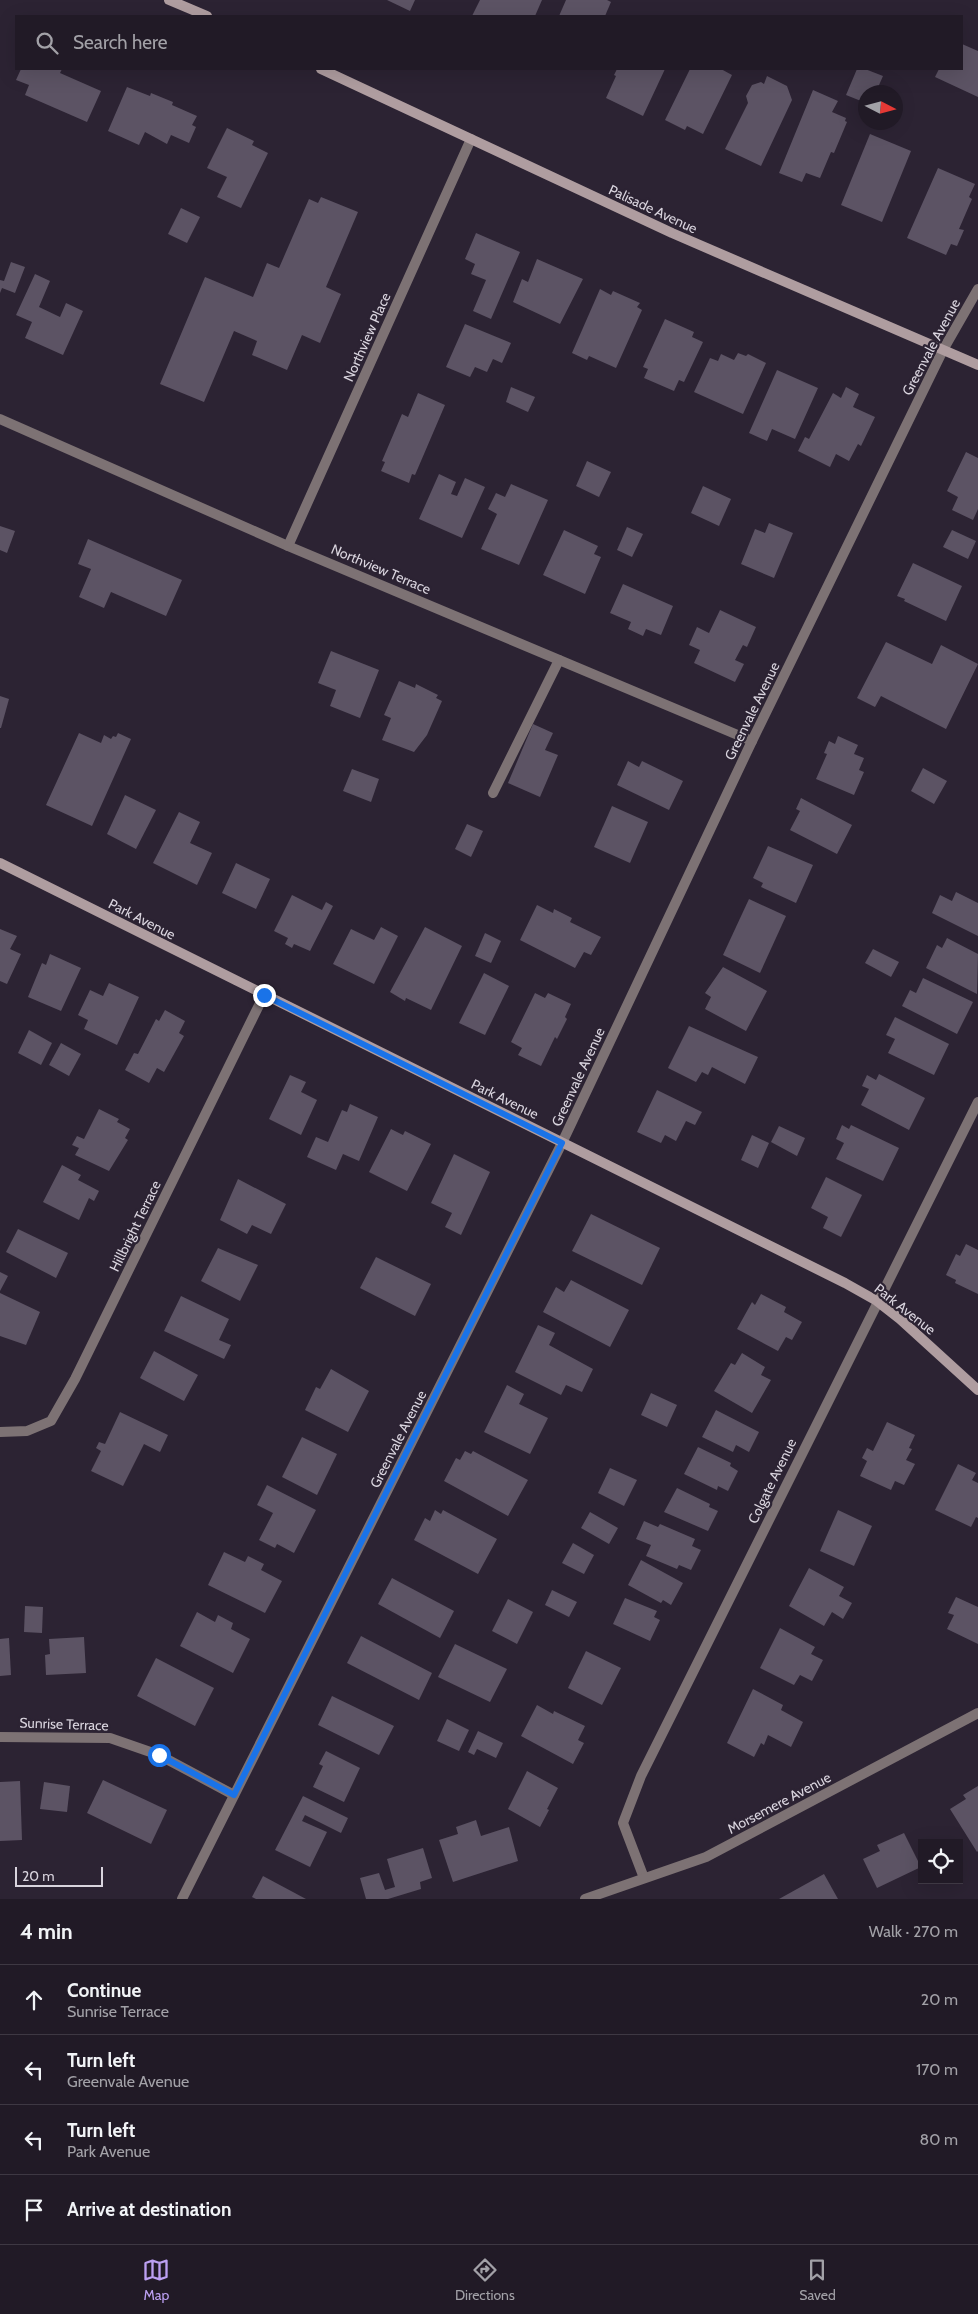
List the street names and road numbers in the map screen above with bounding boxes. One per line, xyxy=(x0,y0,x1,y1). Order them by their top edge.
street label: Palisade Avenue xyxy=(606,181,700,237)
street label: Northview Place xyxy=(339,290,395,384)
street label: Greenvale Avenue xyxy=(898,296,964,398)
street label: Northview Terrace xyxy=(328,540,434,598)
street label: Greenvale Avenue xyxy=(720,659,784,763)
street label: Park Avenue xyxy=(105,894,179,944)
street label: Greenvale Avenue xyxy=(547,1025,609,1129)
street label: Park Avenue xyxy=(468,1075,542,1123)
street label: Hillbright Terrace xyxy=(105,1177,165,1275)
street label: Park Avenue xyxy=(871,1280,939,1338)
street label: Greenvale Avenue xyxy=(366,1387,430,1491)
street label: Colgate Avenue xyxy=(744,1436,800,1526)
street label: Sunrise Terrace xyxy=(19,1713,109,1735)
street label: Morsemere Avenue xyxy=(724,1768,834,1838)

